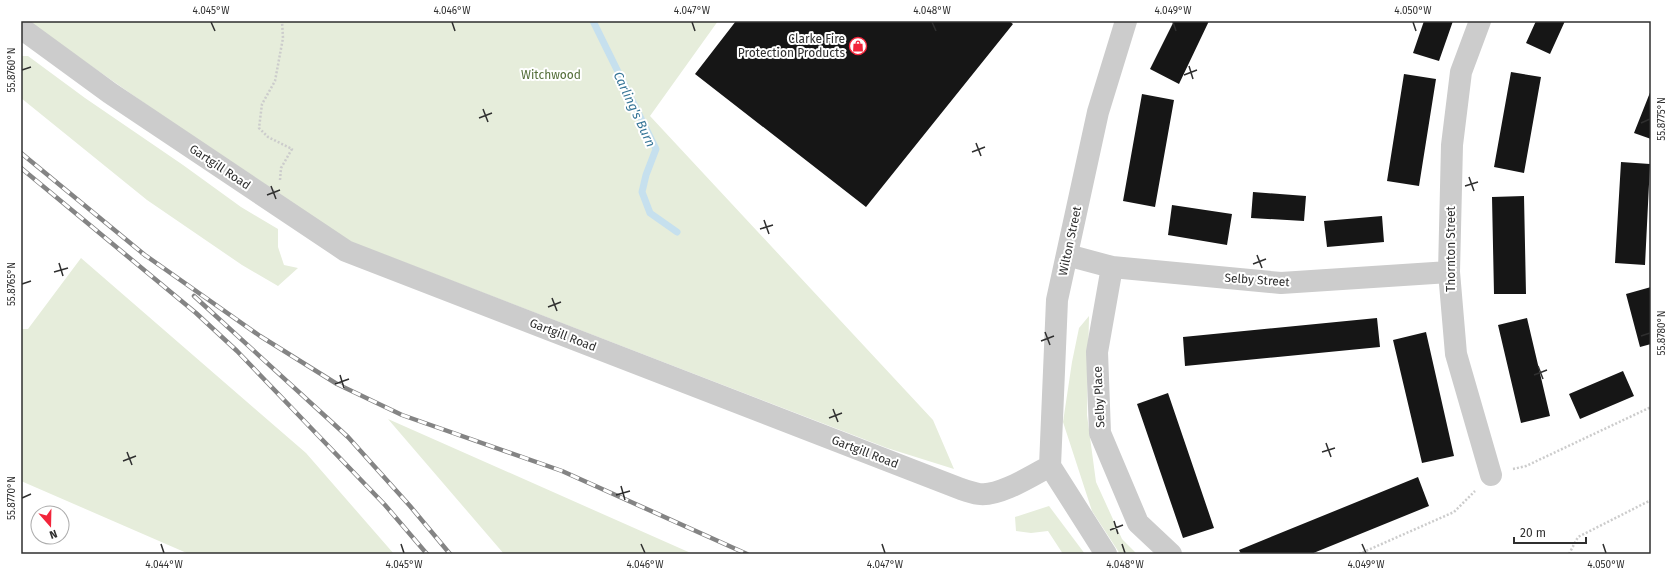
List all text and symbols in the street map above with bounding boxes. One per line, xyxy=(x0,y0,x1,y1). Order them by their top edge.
text: 4.045°W xyxy=(193,5,230,17)
text: 4.046°W xyxy=(433,5,471,17)
text: 4.047°W xyxy=(674,5,711,17)
text: 4.048°W xyxy=(913,5,951,17)
text: 4.049°W xyxy=(1154,5,1192,17)
text: 4.050°W xyxy=(1394,5,1432,17)
place label: Clarke Fire Protection Products xyxy=(738,32,845,60)
shop icon: Clarke Fire Protection Products xyxy=(848,36,868,56)
text: 55.8760°N xyxy=(6,48,18,92)
park label: Witchwood xyxy=(521,68,581,82)
water label: Carling's Burn xyxy=(611,69,659,149)
text: 55.8775°N xyxy=(1656,97,1668,141)
street label: Gartgill Road xyxy=(187,142,253,192)
street label: Wilton Street xyxy=(1056,204,1084,277)
street label: Thornton Street xyxy=(1444,205,1458,292)
text: 55.8765°N xyxy=(6,262,18,306)
street label: Selby Street xyxy=(1224,271,1291,289)
text: 55.8780°N xyxy=(1656,310,1668,356)
street label: Gartgill Road xyxy=(528,316,598,354)
street label: Selby Place xyxy=(1090,366,1108,428)
street label: Gartgill Road xyxy=(830,433,900,471)
text: 55.8770°N xyxy=(6,476,18,520)
north arrow xyxy=(30,505,70,545)
scale bar xyxy=(1514,519,1586,545)
text: 20 m xyxy=(1520,526,1546,540)
text: N xyxy=(48,527,59,541)
text: 4.044°W xyxy=(145,559,183,571)
text: 4.045°W xyxy=(386,559,423,571)
text: 4.046°W xyxy=(626,559,664,571)
text: 4.047°W xyxy=(867,559,904,571)
text: 4.048°W xyxy=(1106,559,1144,571)
text: 4.049°W xyxy=(1347,559,1385,571)
text: 4.050°W xyxy=(1587,559,1625,571)

